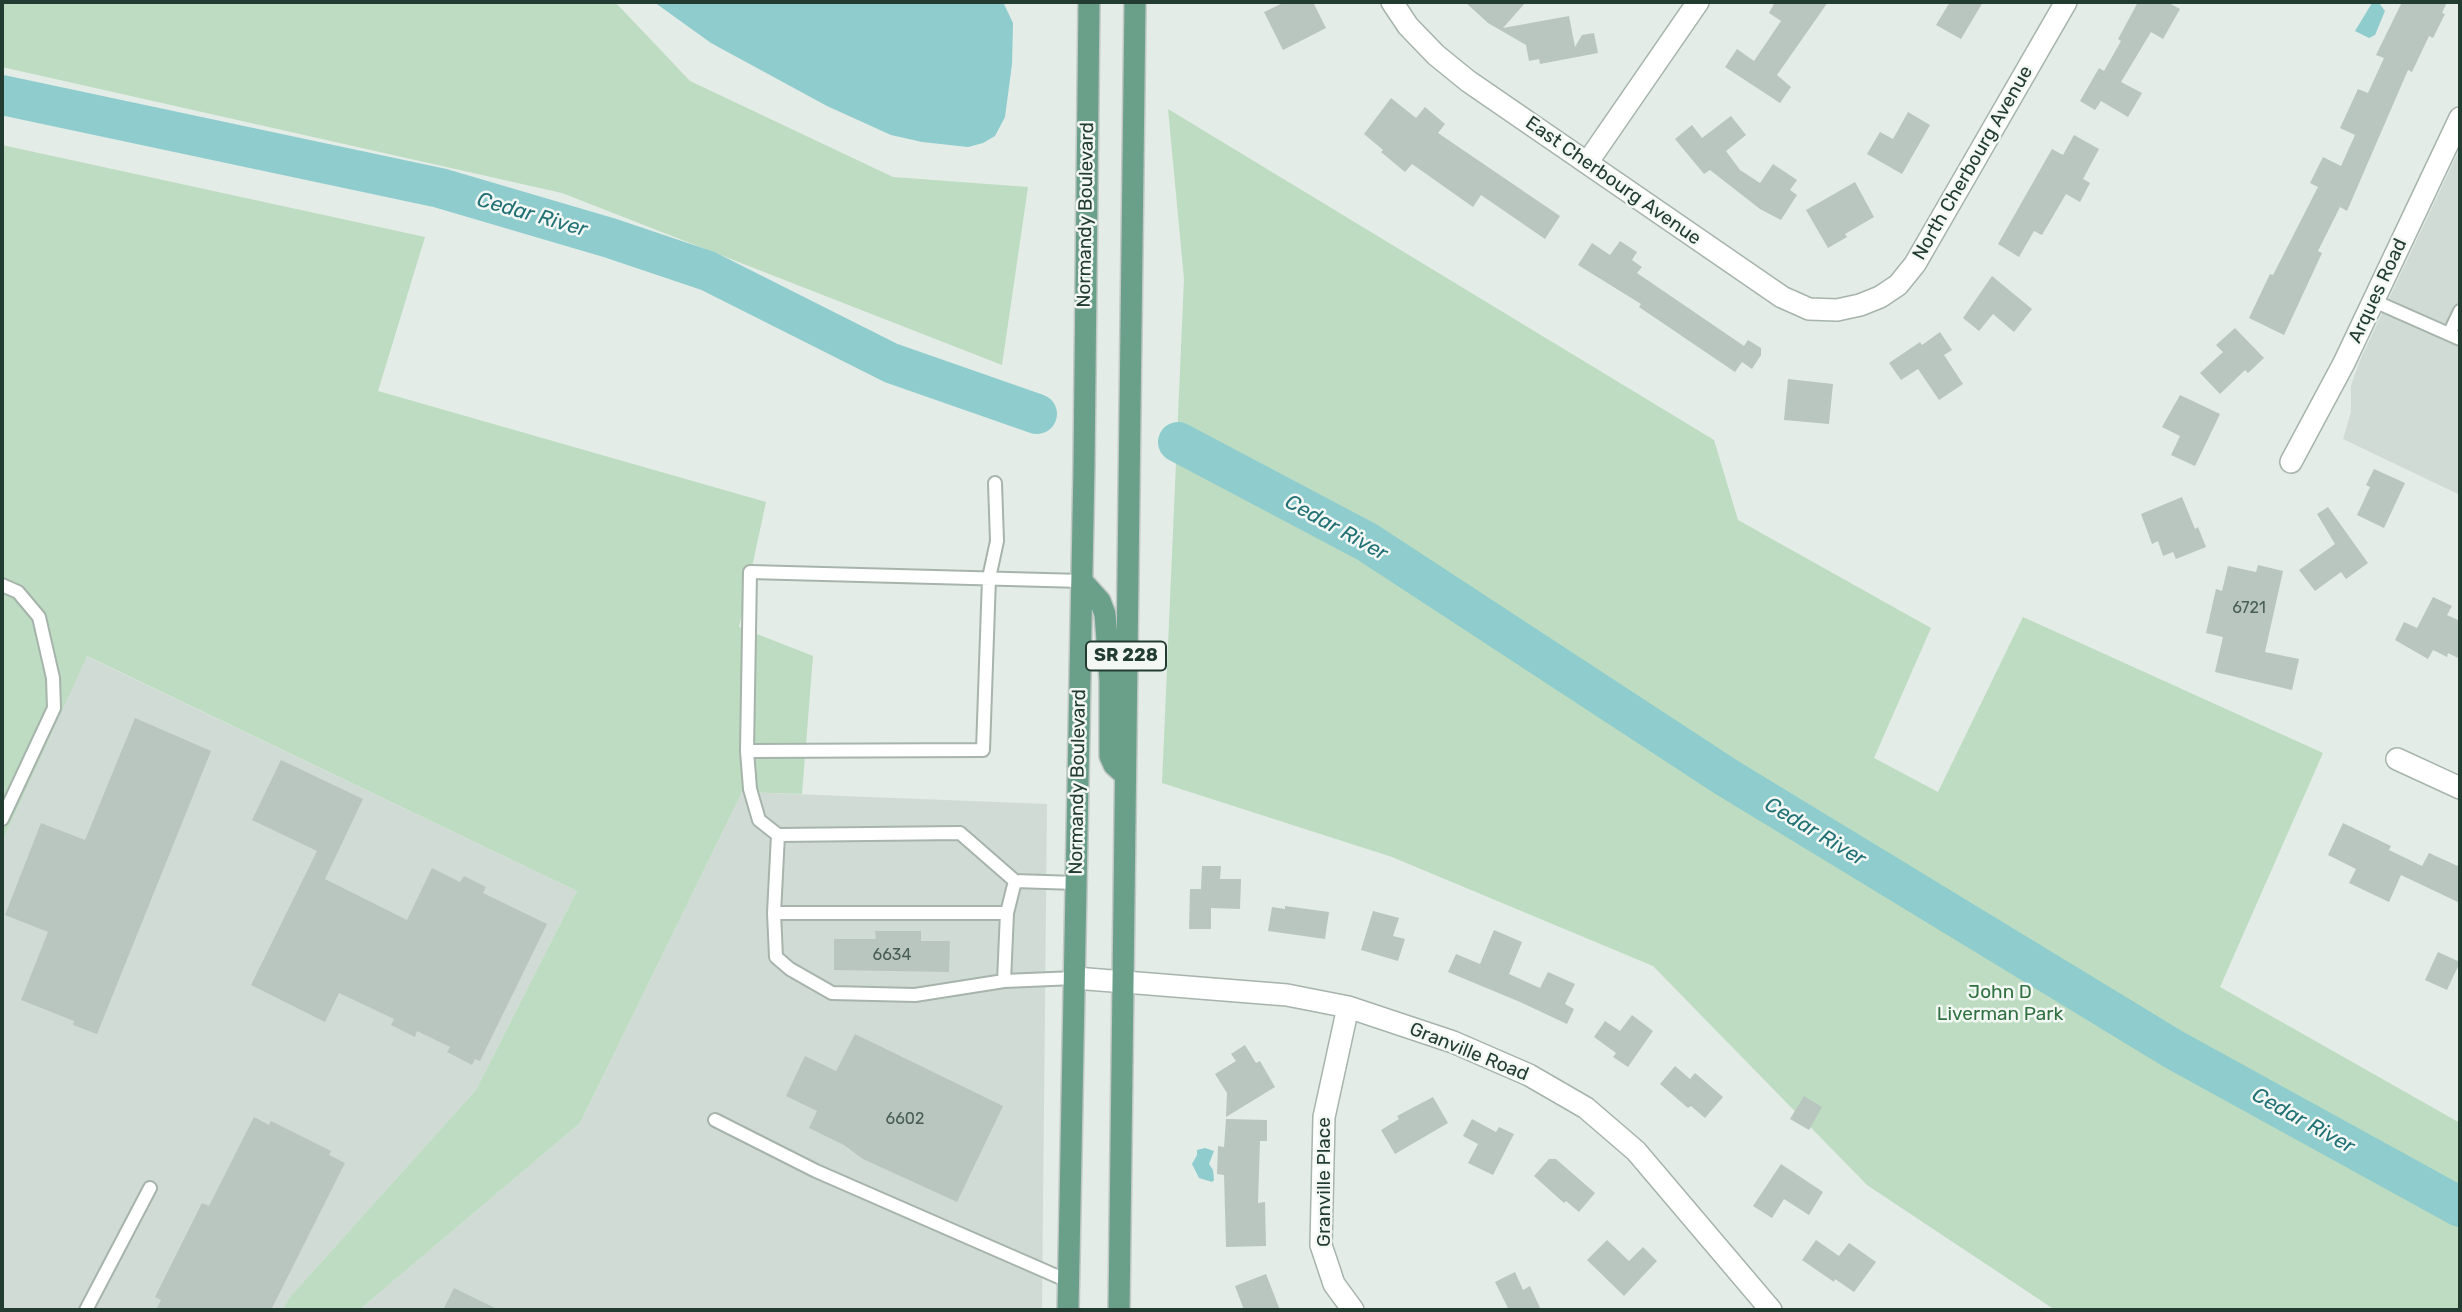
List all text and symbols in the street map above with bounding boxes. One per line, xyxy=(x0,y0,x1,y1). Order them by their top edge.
street label: North Cherbourg Avenue xyxy=(1908,62,2038,264)
street label: East Cherbourg Avenue xyxy=(1521,112,1705,250)
street label: Normandy Boulevard xyxy=(1073,122,1099,308)
water label: Cedar River xyxy=(474,187,590,243)
street label: Arques Road xyxy=(2344,235,2412,347)
water label: Cedar River xyxy=(1280,489,1392,567)
house number: 6721 xyxy=(2232,598,2266,618)
road number: SR 228 xyxy=(1086,642,1166,670)
street label: Normandy Boulevard xyxy=(1065,689,1091,875)
water label: Cedar River xyxy=(1760,792,1870,872)
house number: 6634 xyxy=(873,945,911,965)
park label: John D Liverman Park xyxy=(1937,982,2063,1026)
street label: Granville Road xyxy=(1406,1018,1532,1086)
water label: Cedar River xyxy=(2247,1082,2359,1160)
house number: 6602 xyxy=(886,1109,924,1129)
street label: Granville Place xyxy=(1314,1117,1336,1247)

